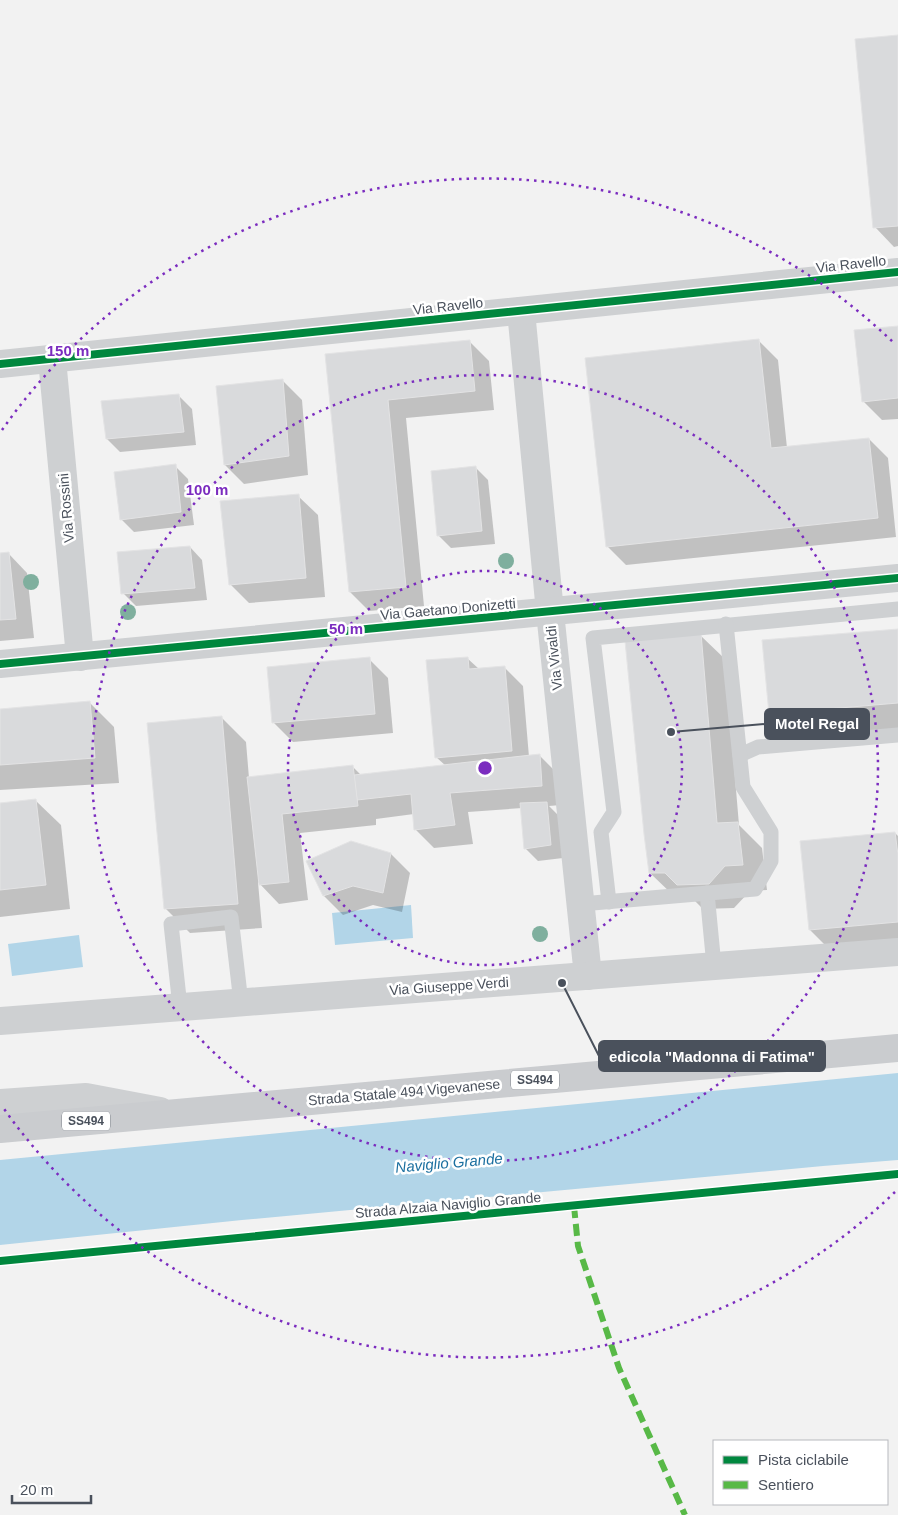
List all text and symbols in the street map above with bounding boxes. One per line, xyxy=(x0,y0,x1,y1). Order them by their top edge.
street label: Via Ravello xyxy=(815,252,887,276)
street label: Via Ravello xyxy=(412,294,484,318)
text: 150 m xyxy=(47,342,89,359)
street label: Via Rossini xyxy=(55,473,77,543)
text: 100 m xyxy=(186,481,228,498)
street label: Via Gaetano Donizetti xyxy=(380,595,516,623)
text: 50 m xyxy=(329,620,363,637)
street label: Via Vivaldi xyxy=(543,625,565,691)
callout: Motel Regal xyxy=(765,709,869,739)
text: Motel Regal xyxy=(775,715,859,732)
centre of rings xyxy=(476,759,494,777)
street label: Via Giuseppe Verdi xyxy=(389,974,509,998)
callout: edicola "Madonna di Fatima" xyxy=(599,1041,825,1071)
text: edicola "Madonna di Fatima" xyxy=(609,1048,815,1065)
road number: SS494 xyxy=(511,1070,559,1090)
street label: Strada Statale 494 Vigevanese xyxy=(307,1076,501,1108)
road number: SS494 xyxy=(62,1112,110,1130)
water label: Naviglio Grande xyxy=(395,1149,503,1176)
street label: Strada Alzaia Naviglio Grande xyxy=(354,1189,542,1221)
legend xyxy=(713,1440,888,1505)
text: Pista ciclabile xyxy=(758,1451,849,1468)
scale bar xyxy=(12,1472,91,1504)
text: Sentiero xyxy=(758,1476,814,1493)
text: 20 m xyxy=(20,1481,53,1498)

